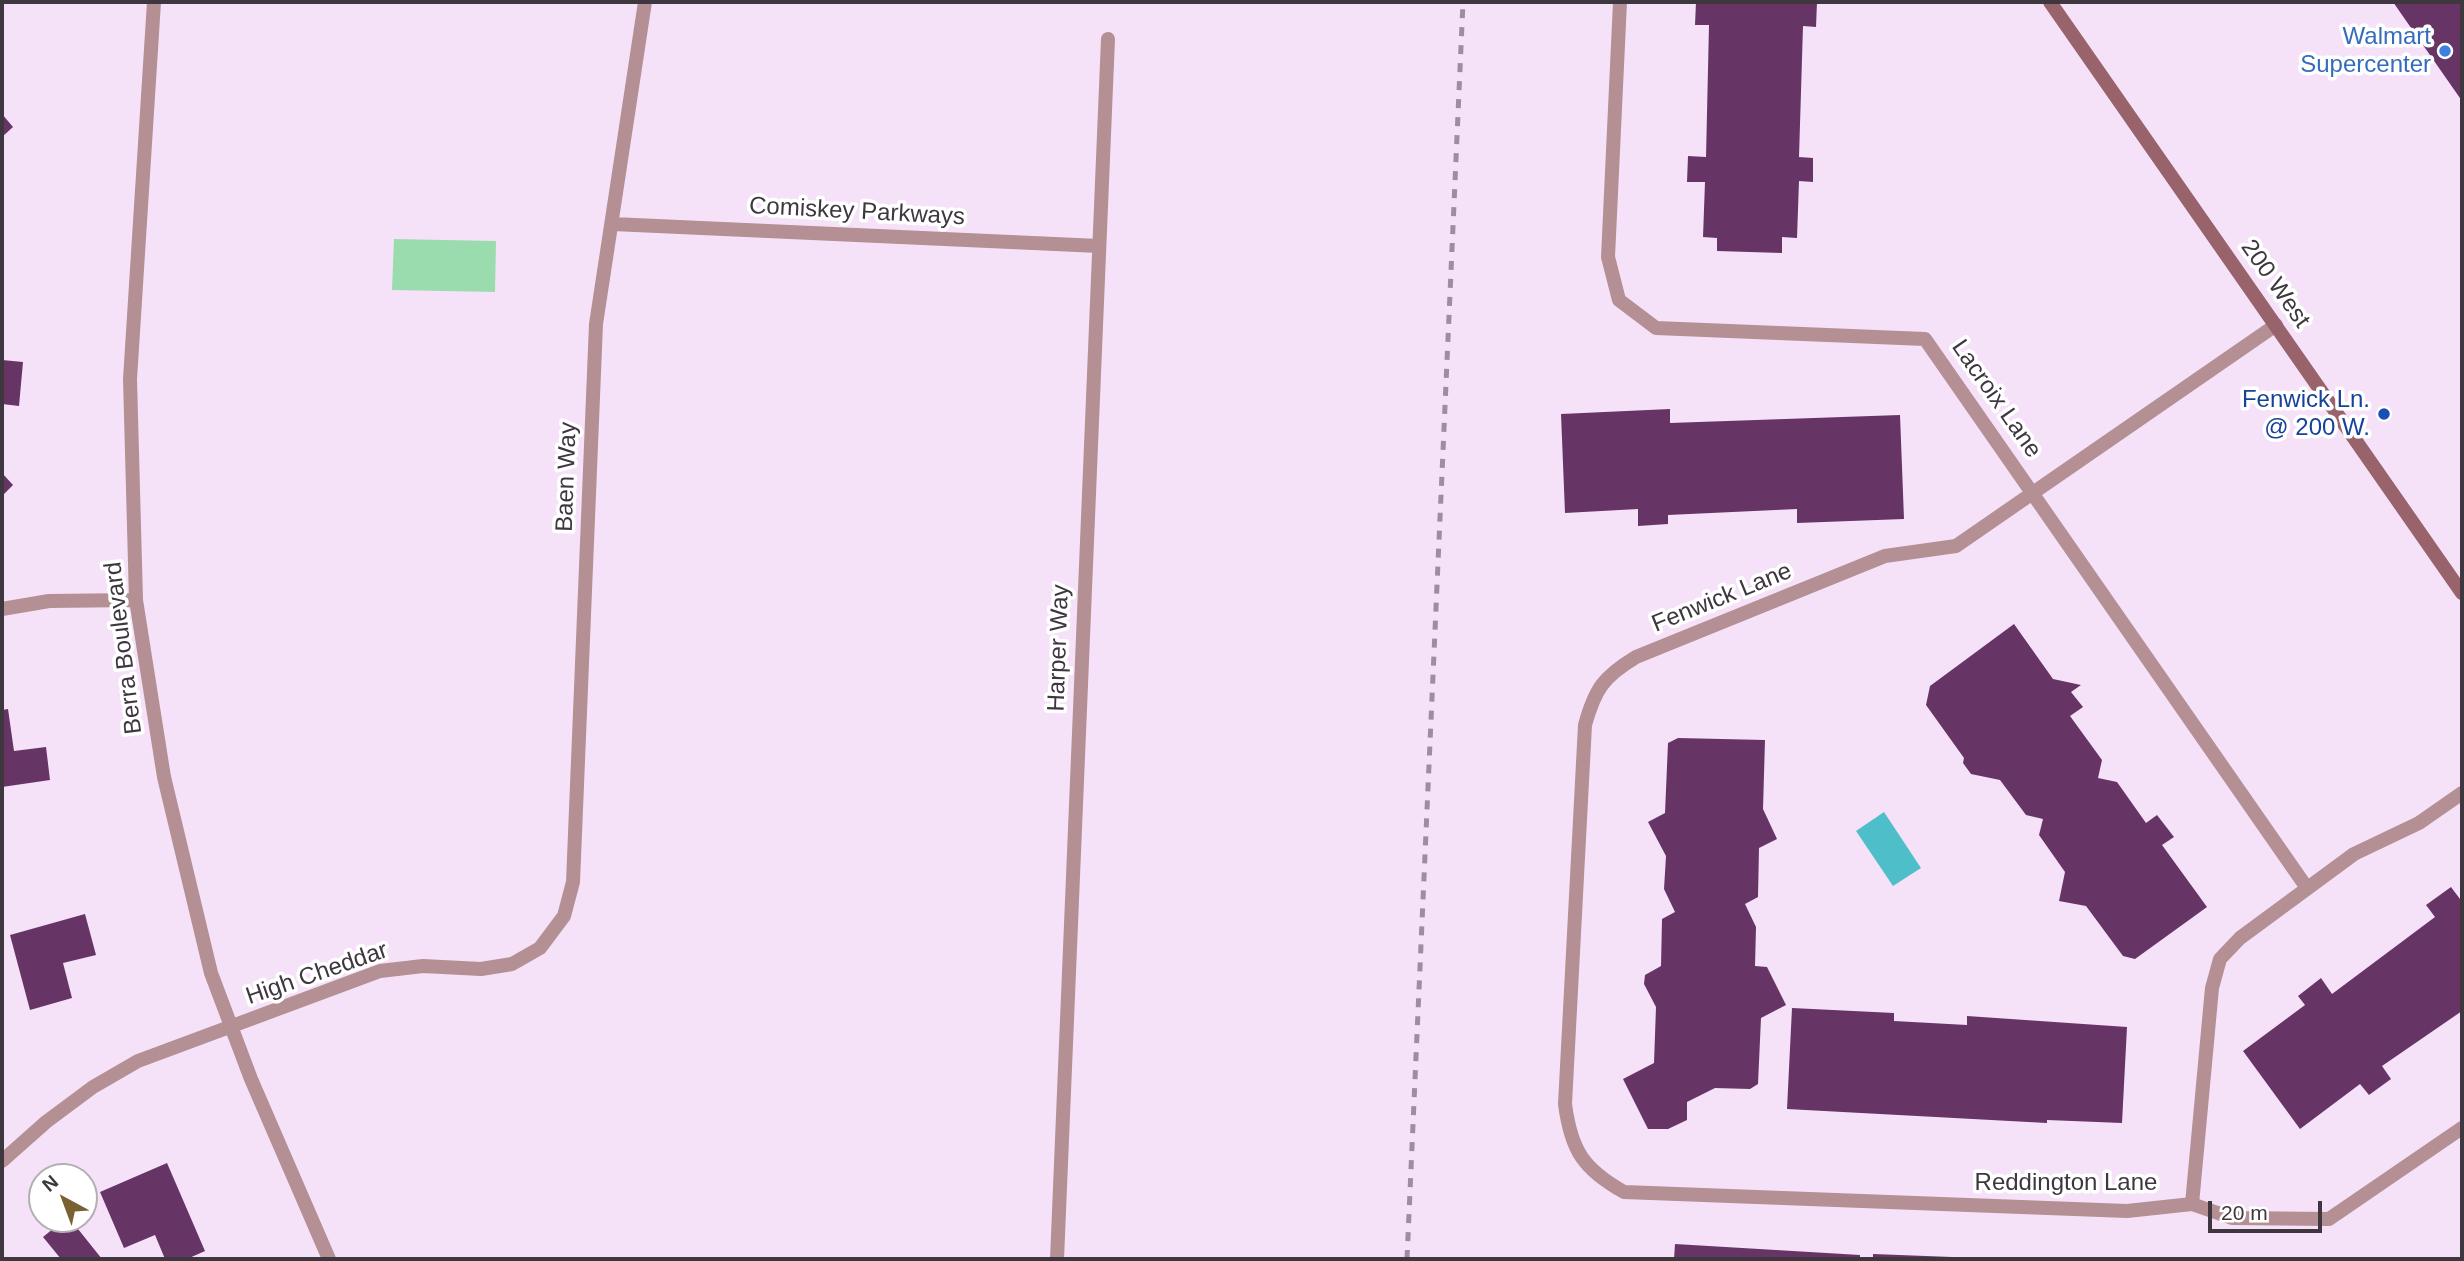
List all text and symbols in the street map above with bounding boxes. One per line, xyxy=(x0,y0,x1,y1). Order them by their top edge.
place label: Walmart Supercenter xyxy=(2300,23,2431,79)
marker: Walmart Supercenter xyxy=(2437,43,2453,59)
street label: Comiskey Parkways xyxy=(748,192,966,232)
street label: 200 West xyxy=(2234,234,2316,334)
street label: Lacroix Lane xyxy=(1945,334,2047,464)
place label: Fenwick Ln. @ 200 W. xyxy=(2242,386,2370,442)
marker: Fenwick Ln. @ 200 W. xyxy=(2376,406,2392,422)
street label: Baen Way xyxy=(551,422,583,532)
street label: Fenwick Lane xyxy=(1648,557,1796,639)
street label: Berra Boulevard xyxy=(99,560,149,736)
street label: Harper Way xyxy=(1042,584,1076,712)
street label: High Cheddar xyxy=(242,936,392,1012)
north arrow xyxy=(28,1163,98,1233)
street label: Reddington Lane xyxy=(1975,1169,2157,1197)
text: N xyxy=(38,1171,62,1196)
scale bar xyxy=(2212,1188,2326,1232)
text: 20 m xyxy=(2221,1201,2268,1224)

